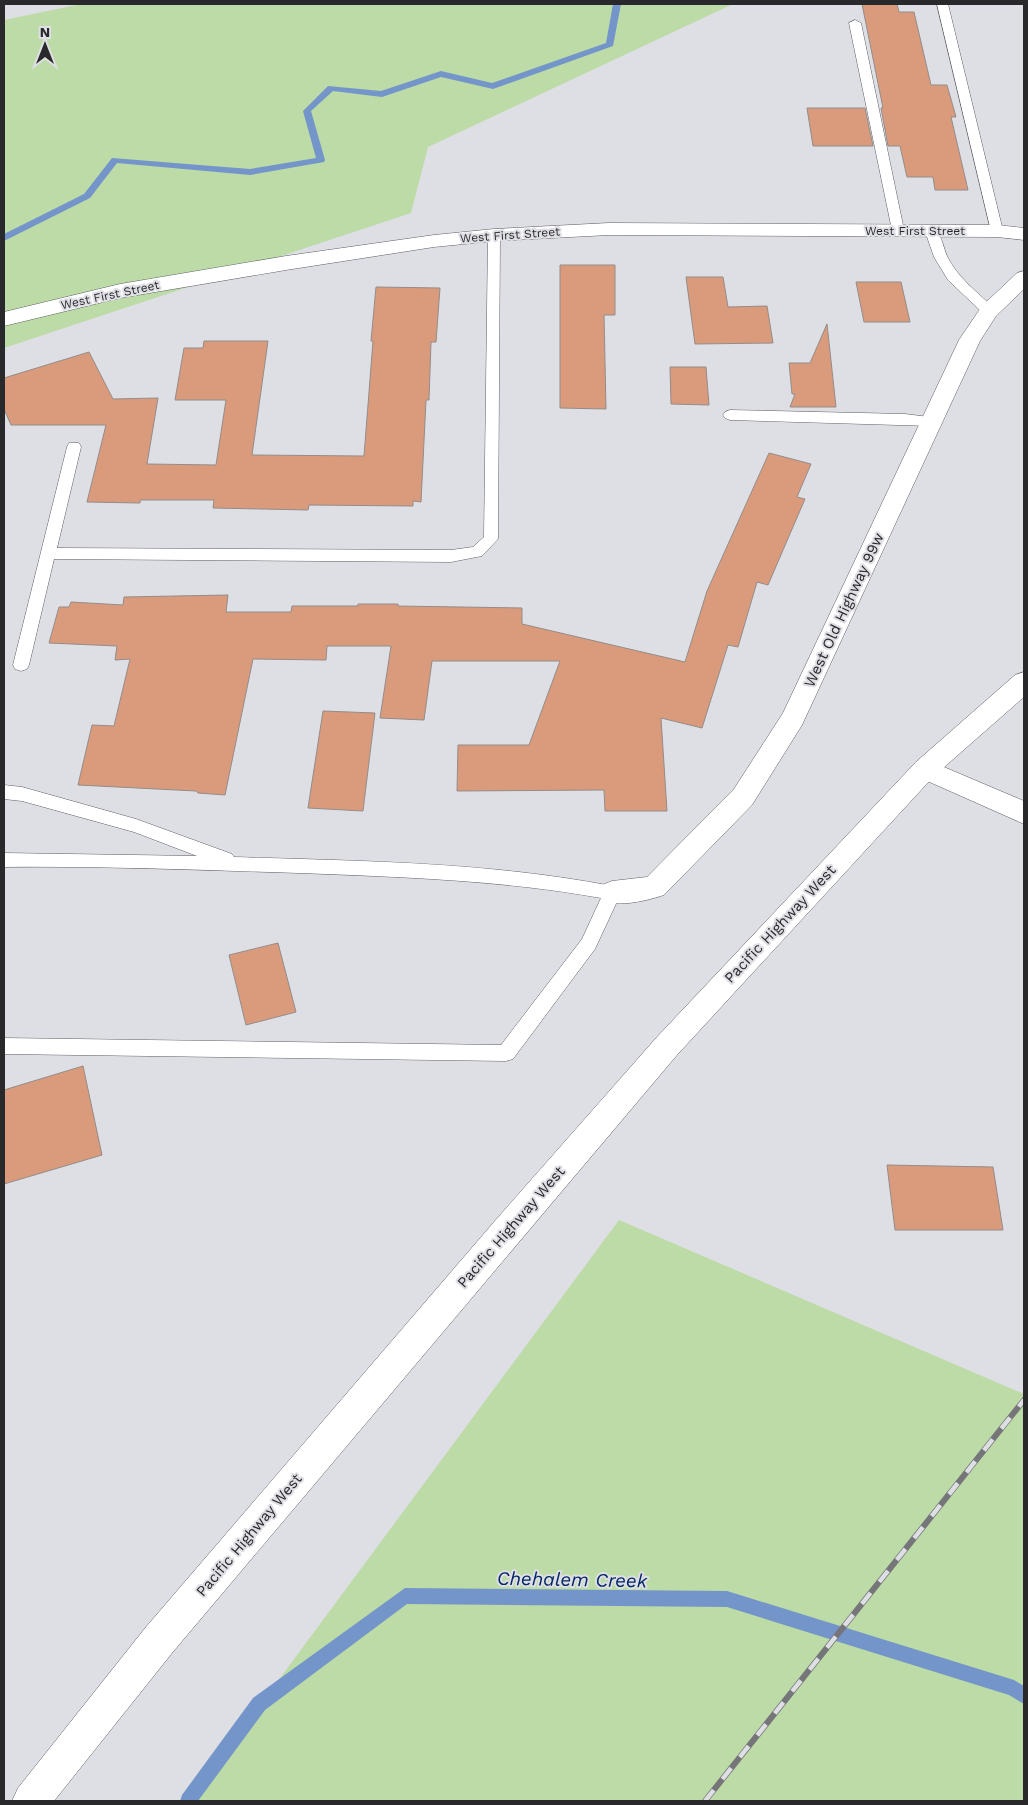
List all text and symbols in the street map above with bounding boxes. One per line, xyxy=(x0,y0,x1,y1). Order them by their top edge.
north arrow xyxy=(20,20,70,70)
text: N xyxy=(40,24,50,40)
street label: West First Street xyxy=(865,224,965,238)
street label: West First Street xyxy=(460,225,560,245)
street label: West First Street xyxy=(60,278,160,312)
street label: West Old Highway 99w xyxy=(800,530,888,690)
street label: Pacific Highway West xyxy=(721,861,840,987)
street label: Pacific Highway West xyxy=(453,1162,569,1291)
street label: Pacific Highway West xyxy=(192,1469,306,1600)
water label: Chehalem Creek xyxy=(497,1567,648,1592)

